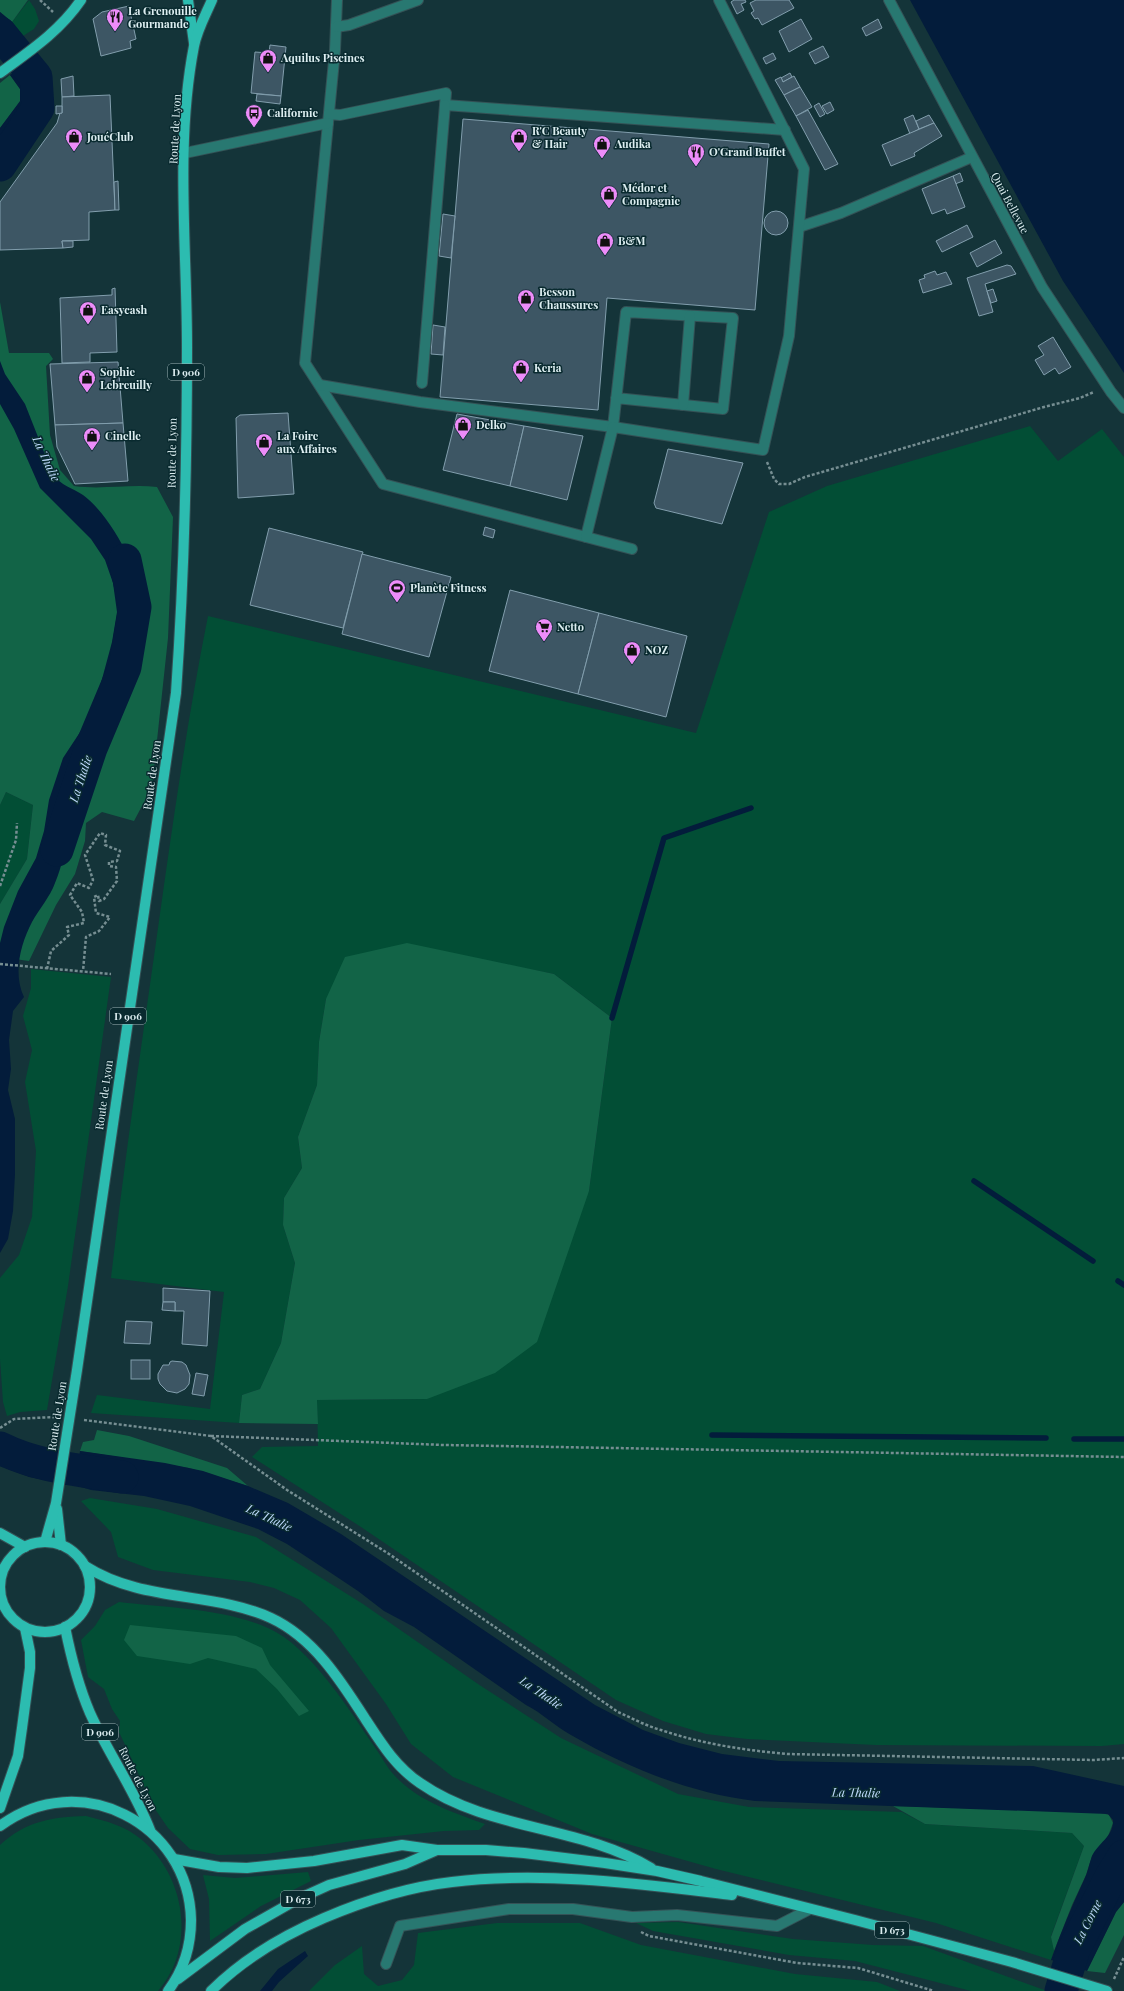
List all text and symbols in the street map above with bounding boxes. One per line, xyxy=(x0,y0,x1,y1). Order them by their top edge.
place label: La Grenouille Gourmande xyxy=(128,3,197,31)
restaurant icon: La Grenouille Gourmande xyxy=(105,7,125,32)
shop icon: Aquilus Piscines xyxy=(258,48,278,73)
place label: Aquilus Piscines xyxy=(280,50,365,65)
street label: Route de Lyon xyxy=(165,93,184,164)
bus stop icon: Californie xyxy=(244,103,264,128)
place label: Californie xyxy=(267,105,319,120)
place label: R'C Beauty & Hair xyxy=(532,123,587,151)
shop icon: JouéClub xyxy=(64,127,84,152)
shop icon: R'C Beauty & Hair xyxy=(509,127,529,152)
place label: JouéClub xyxy=(86,129,134,144)
shop icon: Audika xyxy=(592,134,612,159)
place label: Audika xyxy=(614,136,651,151)
restaurant icon: O'Grand Buffet xyxy=(686,142,706,167)
place label: O'Grand Buffet xyxy=(709,144,786,159)
street label: Quai Bellevue xyxy=(988,169,1033,236)
place label: Médor et Compagnie xyxy=(622,180,681,208)
shop icon: Médor et Compagnie xyxy=(599,184,619,209)
shop icon: B&M xyxy=(595,231,615,256)
place label: B&M xyxy=(618,233,645,248)
place label: Besson Chaussures xyxy=(539,284,598,312)
shop icon: Besson Chaussures xyxy=(516,288,536,313)
shop icon: Easycash xyxy=(78,300,98,325)
place label: Easycash xyxy=(101,302,148,317)
shop icon: Keria xyxy=(511,358,531,383)
place label: Keria xyxy=(534,360,562,375)
place label: Sophie Lebreuilly xyxy=(100,364,152,392)
road number: D 906 xyxy=(168,364,204,380)
shop icon: Sophie Lebreuilly xyxy=(77,368,97,393)
shop icon: Delko xyxy=(453,415,473,440)
street label: Route de Lyon xyxy=(163,417,180,488)
place label: Delko xyxy=(476,417,506,432)
shop icon: Cinelle xyxy=(82,426,102,451)
place label: Cinelle xyxy=(105,428,141,443)
place label: La Foire aux Affaires xyxy=(277,428,337,456)
water label: La Thalie xyxy=(29,432,64,484)
shop icon: La Foire aux Affaires xyxy=(254,432,274,457)
sports icon: Planète Fitness xyxy=(387,578,407,603)
place label: Planète Fitness xyxy=(410,580,487,595)
supermarket icon: Netto xyxy=(534,617,554,642)
place label: Netto xyxy=(557,619,584,634)
shop icon: NOZ xyxy=(622,640,642,665)
place label: NOZ xyxy=(645,642,669,657)
street label: Route de Lyon xyxy=(139,739,164,811)
water label: La Thalie xyxy=(65,753,95,805)
road number: D 906 xyxy=(110,1008,146,1024)
street label: Route de Lyon xyxy=(91,1059,116,1131)
street label: Route de Lyon xyxy=(44,1380,69,1452)
water label: La Thalie xyxy=(243,1499,295,1535)
water label: La Thalie xyxy=(516,1671,566,1712)
road number: D 906 xyxy=(82,1724,118,1740)
street label: Route de Lyon xyxy=(116,1744,161,1814)
water label: La Thalie xyxy=(831,1784,880,1800)
road number: D 673 xyxy=(281,1891,315,1907)
water label: La Corne xyxy=(1069,1897,1105,1947)
road number: D 673 xyxy=(875,1922,909,1938)

